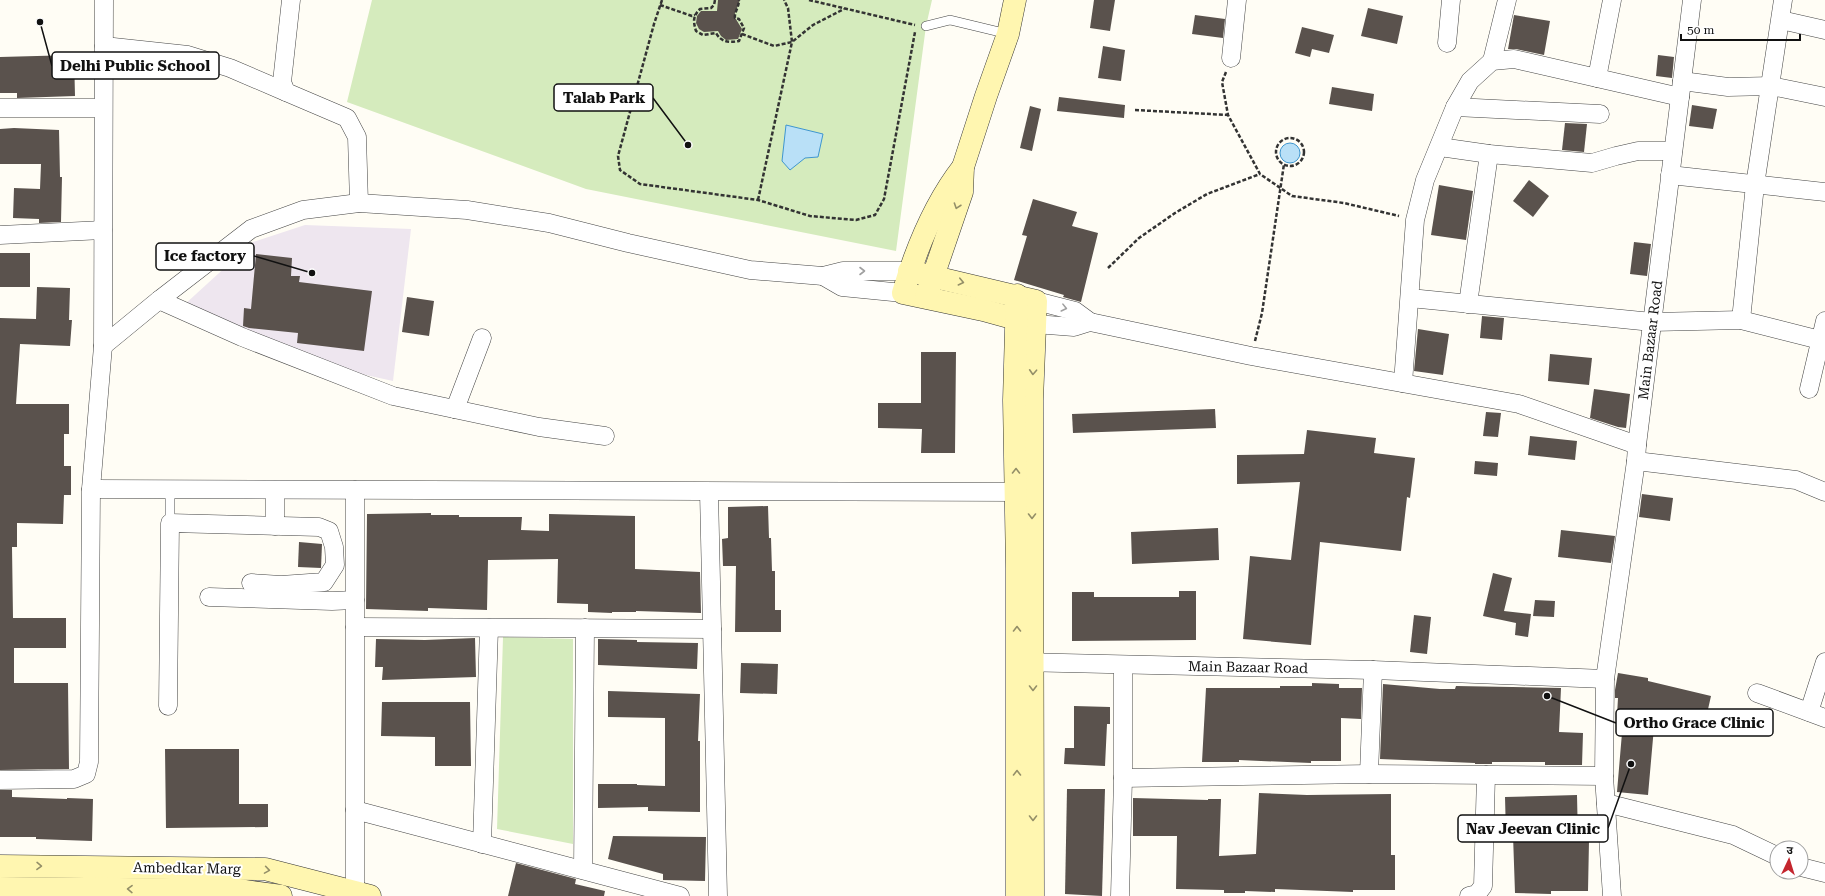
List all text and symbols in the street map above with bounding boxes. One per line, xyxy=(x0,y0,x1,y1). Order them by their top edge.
scale bar xyxy=(1681,16,1800,42)
text: 50 m xyxy=(1687,23,1714,37)
callout: Delhi Public School xyxy=(52,52,219,79)
text: Delhi Public School xyxy=(60,57,210,75)
callout: Talab Park xyxy=(554,84,653,111)
text: Talab Park xyxy=(563,89,646,107)
one-way arrow xyxy=(953,202,962,209)
callout: Ice factory xyxy=(156,243,254,270)
text: Ice factory xyxy=(164,247,246,265)
one-way arrow xyxy=(859,267,865,275)
one-way arrow xyxy=(958,278,964,286)
street label: Main Bazaar Road xyxy=(1635,279,1665,401)
one-way arrow xyxy=(1060,303,1067,312)
one-way arrow xyxy=(1029,369,1038,375)
one-way arrow xyxy=(1012,468,1020,474)
one-way arrow xyxy=(1028,513,1036,519)
one-way arrow xyxy=(1013,626,1021,632)
street label: Main Bazaar Road xyxy=(1188,658,1308,676)
one-way arrow xyxy=(1029,685,1037,691)
callout: Ortho Grace Clinic xyxy=(1616,709,1773,736)
text: Ortho Grace Clinic xyxy=(1623,714,1765,732)
one-way arrow xyxy=(1013,770,1021,776)
one-way arrow xyxy=(1029,815,1037,821)
callout: Nav Jeevan Clinic xyxy=(1458,815,1608,842)
text: Nav Jeevan Clinic xyxy=(1466,820,1600,838)
north arrow xyxy=(1769,840,1809,880)
text: उ xyxy=(1786,844,1794,857)
street label: Ambedkar Marg xyxy=(133,859,241,877)
one-way arrow xyxy=(36,862,42,870)
one-way arrow xyxy=(264,865,270,874)
one-way arrow xyxy=(127,885,133,893)

